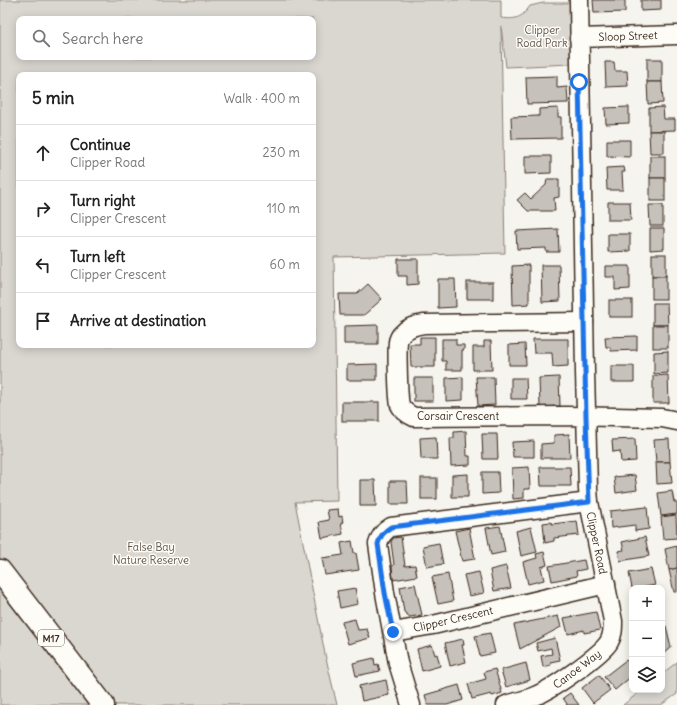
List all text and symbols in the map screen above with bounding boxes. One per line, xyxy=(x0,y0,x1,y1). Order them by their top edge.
search box xyxy=(16,16,316,60)
park label: Clipper Road Park xyxy=(516,23,568,50)
icon: search xyxy=(30,27,52,49)
street label: Sloop Street xyxy=(598,28,658,44)
text: Search here xyxy=(62,29,143,48)
route start xyxy=(570,73,588,91)
text: 5 min xyxy=(32,87,74,109)
text: Walk · 400 m xyxy=(223,90,300,107)
text: Continue xyxy=(70,135,131,154)
icon: ahead xyxy=(32,142,54,164)
text: 230 m xyxy=(262,144,300,161)
text: Clipper Road xyxy=(70,154,145,171)
text: Turn right xyxy=(70,191,135,210)
icon: right xyxy=(32,198,54,220)
text: 110 m xyxy=(267,200,300,217)
text: Clipper Crescent xyxy=(70,210,166,227)
text: Turn left xyxy=(70,247,125,266)
icon: left xyxy=(32,254,54,276)
text: 60 m xyxy=(269,256,300,273)
text: Clipper Crescent xyxy=(70,266,166,283)
icon: arrive xyxy=(32,310,54,332)
text: Arrive at destination xyxy=(70,311,206,330)
street label: Corsair Crescent xyxy=(417,409,499,423)
street label: Clipper Road xyxy=(584,510,611,576)
park label: False Bay Nature Reserve xyxy=(113,540,189,567)
map controls xyxy=(629,585,665,693)
button: + xyxy=(629,585,665,621)
street label: Clipper Crescent xyxy=(412,603,494,635)
button: − xyxy=(629,621,665,657)
route end xyxy=(384,623,402,641)
road number: M17 xyxy=(38,630,64,646)
street label: Canoe Way xyxy=(550,646,604,692)
button: layers xyxy=(629,657,665,693)

